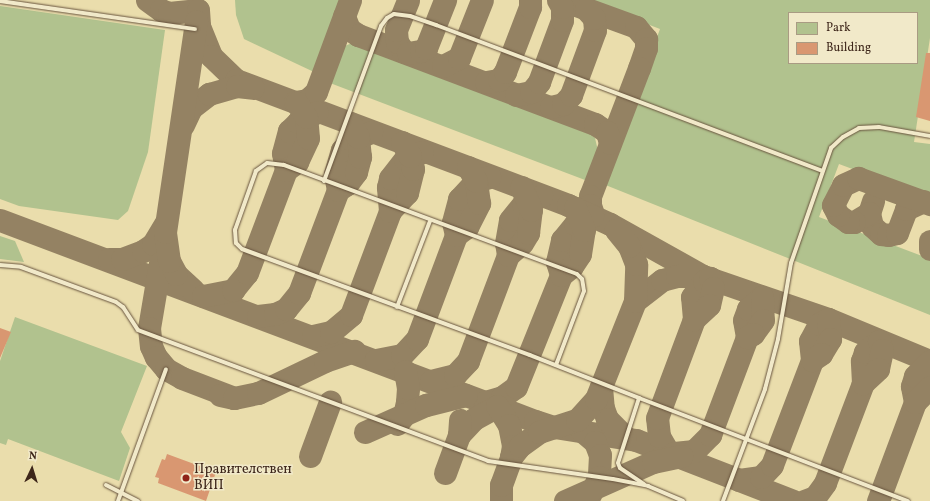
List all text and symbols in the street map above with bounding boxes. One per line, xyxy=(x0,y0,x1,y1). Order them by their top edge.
legend xyxy=(788,12,918,64)
text: Park xyxy=(826,20,851,36)
text: Building xyxy=(826,40,871,56)
north arrow xyxy=(12,449,52,489)
text: N xyxy=(28,449,37,464)
place label: Правителствен ВИП xyxy=(194,462,292,494)
marker: Правителствен ВИП xyxy=(181,473,191,483)

